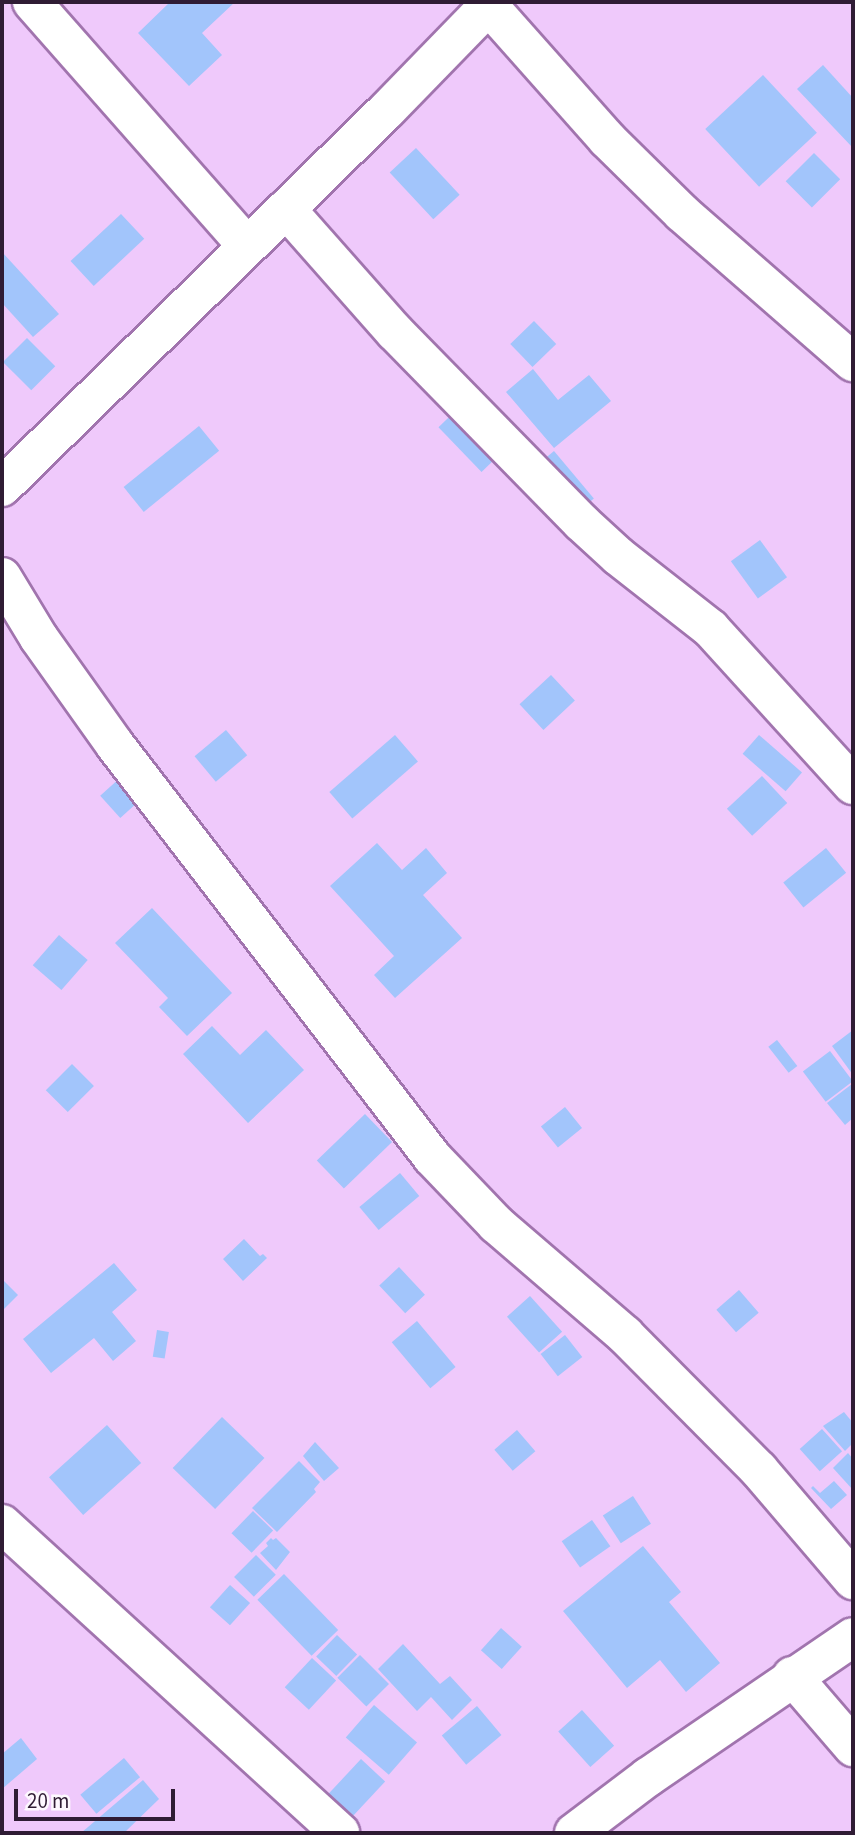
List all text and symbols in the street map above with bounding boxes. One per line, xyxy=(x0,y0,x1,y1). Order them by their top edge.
scale bar xyxy=(18,1776,178,1820)
text: 20 m xyxy=(27,1786,69,1816)

